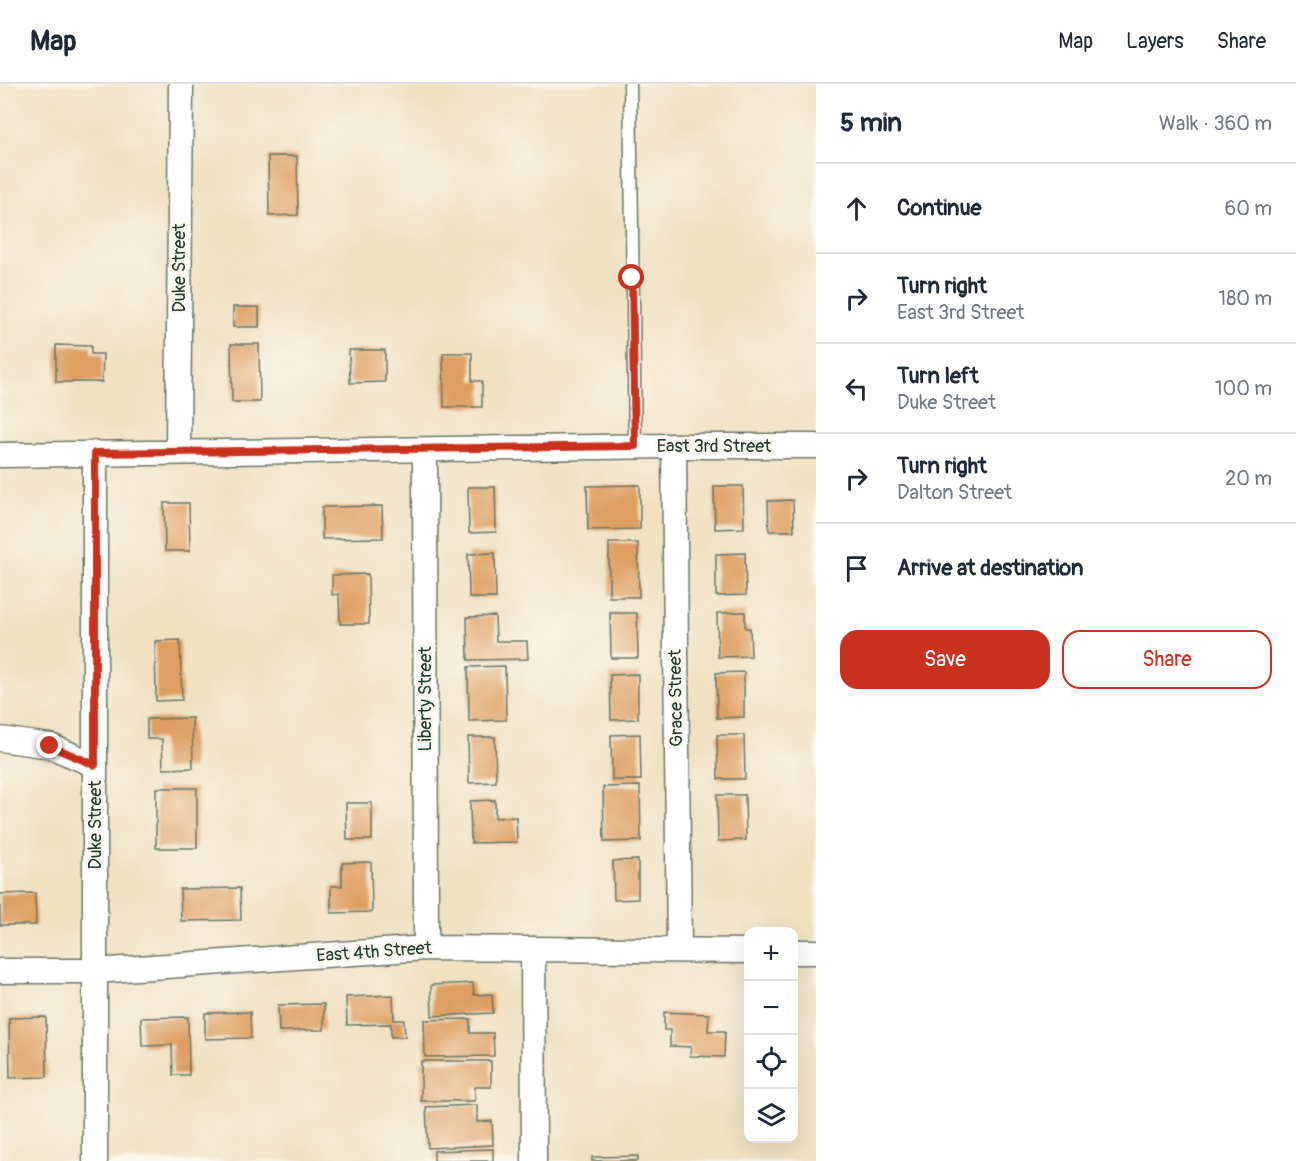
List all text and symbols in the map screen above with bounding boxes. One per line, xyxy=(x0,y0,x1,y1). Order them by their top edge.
text: Map xyxy=(30,24,76,59)
text: Map xyxy=(1058,28,1093,55)
text: Layers xyxy=(1126,28,1184,55)
text: Share xyxy=(1217,28,1266,55)
text: 5 min xyxy=(840,107,902,139)
text: Walk · 360 m xyxy=(1159,111,1272,136)
icon: ahead xyxy=(840,192,873,225)
text: Continue xyxy=(897,194,981,222)
text: 60 m xyxy=(1225,196,1272,221)
street label: Duke Street xyxy=(168,223,191,313)
route start xyxy=(618,264,644,290)
text: Turn right xyxy=(897,272,987,300)
icon: right xyxy=(840,282,873,315)
text: 180 m xyxy=(1218,286,1272,311)
text: East 3rd Street xyxy=(897,300,1024,325)
text: Turn left xyxy=(897,362,979,390)
icon: left xyxy=(840,372,873,405)
text: 100 m xyxy=(1215,376,1272,401)
text: Duke Street xyxy=(897,390,996,415)
street label: East 3rd Street xyxy=(657,435,772,458)
text: Turn right xyxy=(897,452,987,480)
icon: right xyxy=(840,462,873,495)
text: 20 m xyxy=(1225,466,1272,491)
text: Dalton Street xyxy=(897,480,1012,505)
icon: arrive xyxy=(840,552,873,585)
text: Arrive at destination xyxy=(897,554,1083,582)
button: Save xyxy=(840,630,1050,689)
button: Share xyxy=(1062,630,1272,689)
street label: Liberty Street xyxy=(414,646,437,752)
street label: Grace Street xyxy=(664,648,688,747)
route end xyxy=(36,732,62,758)
street label: Duke Street xyxy=(84,780,107,870)
map controls xyxy=(744,927,798,1143)
button: + xyxy=(744,927,798,981)
street label: East 4th Street xyxy=(315,936,433,968)
button: − xyxy=(744,981,798,1035)
button: locate xyxy=(744,1035,798,1089)
button: layers xyxy=(744,1089,798,1143)

